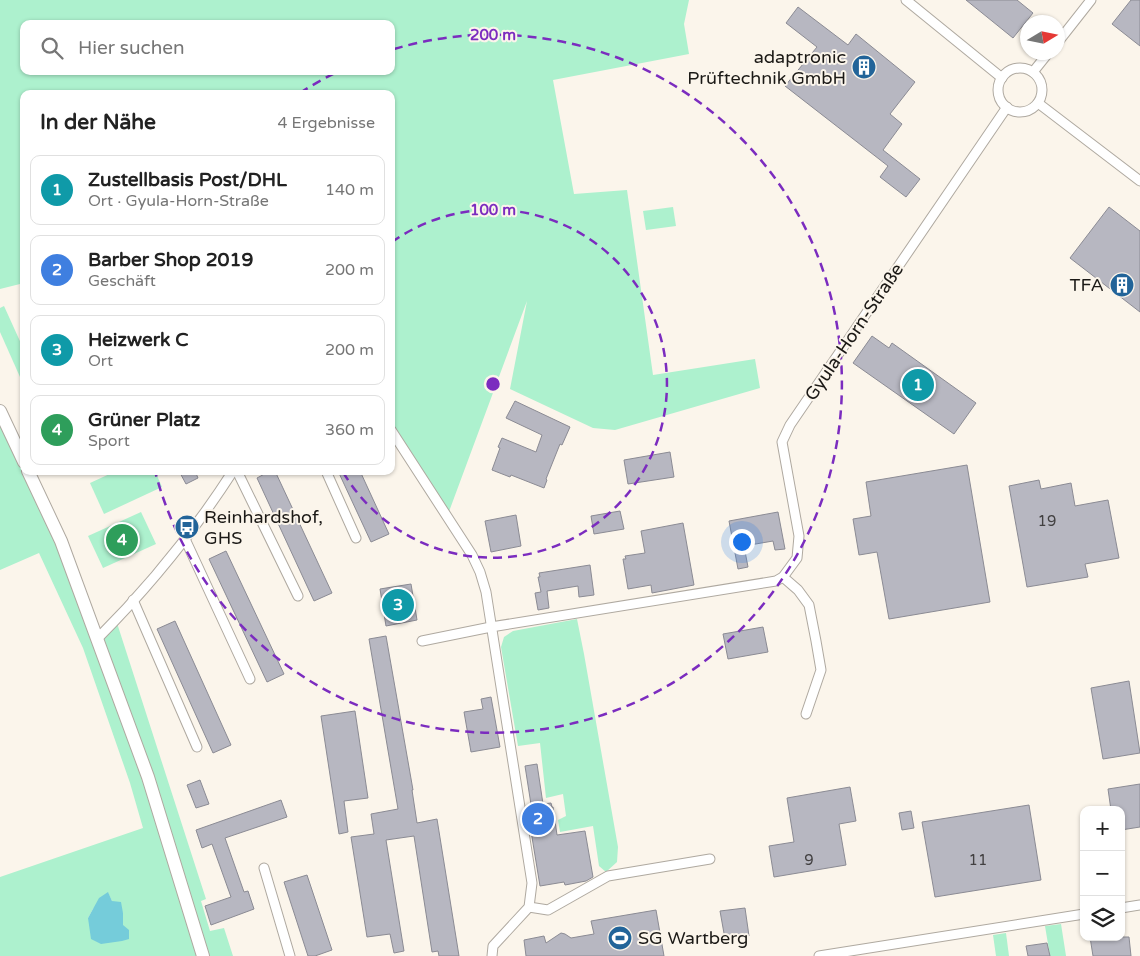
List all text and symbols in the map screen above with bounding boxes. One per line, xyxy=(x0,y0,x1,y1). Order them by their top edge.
north arrow xyxy=(1020,15,1065,60)
search box xyxy=(20,20,395,75)
text: 200 m xyxy=(470,26,516,44)
icon: search xyxy=(38,34,66,62)
text: Hier suchen xyxy=(78,37,185,59)
place label: adaptronic Prüftechnik GmbH xyxy=(687,46,846,89)
building icon: adaptronic Prüftechnik GmbH xyxy=(851,54,877,80)
text: In der Nähe xyxy=(40,110,156,135)
text: 4 Ergebnisse xyxy=(277,113,375,133)
text: Zustellbasis Post/DHL xyxy=(88,169,287,191)
text: 1 xyxy=(52,180,62,200)
text: 140 m xyxy=(325,180,374,200)
text: Ort · Gyula-Horn-Straße xyxy=(88,191,269,211)
text: 100 m xyxy=(470,201,516,219)
text: Barber Shop 2019 xyxy=(88,249,253,271)
street label: Gyula-Horn-Straße xyxy=(800,259,908,405)
text: 2 xyxy=(52,260,62,280)
text: 200 m xyxy=(325,260,374,280)
text: Geschäft xyxy=(88,271,156,291)
building icon: TFA xyxy=(1109,272,1135,298)
place label: TFA xyxy=(1070,274,1104,296)
text: Heizwerk C xyxy=(88,329,188,351)
text: 3 xyxy=(52,340,62,360)
text: 200 m xyxy=(325,340,374,360)
text: Ort xyxy=(88,351,113,371)
pin: 1 xyxy=(902,366,934,404)
centre of rings xyxy=(484,375,502,393)
text: Grüner Platz xyxy=(88,409,200,431)
text: 4 xyxy=(52,420,62,440)
text: 360 m xyxy=(325,420,374,440)
text: Sport xyxy=(88,431,130,451)
place label: Reinhardshof, GHS xyxy=(204,506,323,549)
house number: 19 xyxy=(1038,512,1056,530)
bus stop icon: Reinhardshof, GHS xyxy=(174,514,200,540)
pin: 4 xyxy=(106,521,138,559)
your location xyxy=(729,529,755,555)
pin: 3 xyxy=(382,586,414,624)
pin: 2 xyxy=(522,800,554,838)
map controls xyxy=(1080,806,1125,941)
button: + xyxy=(1080,806,1125,851)
house number: 9 xyxy=(804,851,814,869)
house number: 11 xyxy=(969,851,987,869)
button: − xyxy=(1080,851,1125,896)
button: layers xyxy=(1080,896,1125,941)
sports icon: SG Wartberg xyxy=(607,925,633,951)
place label: SG Wartberg xyxy=(638,927,748,949)

